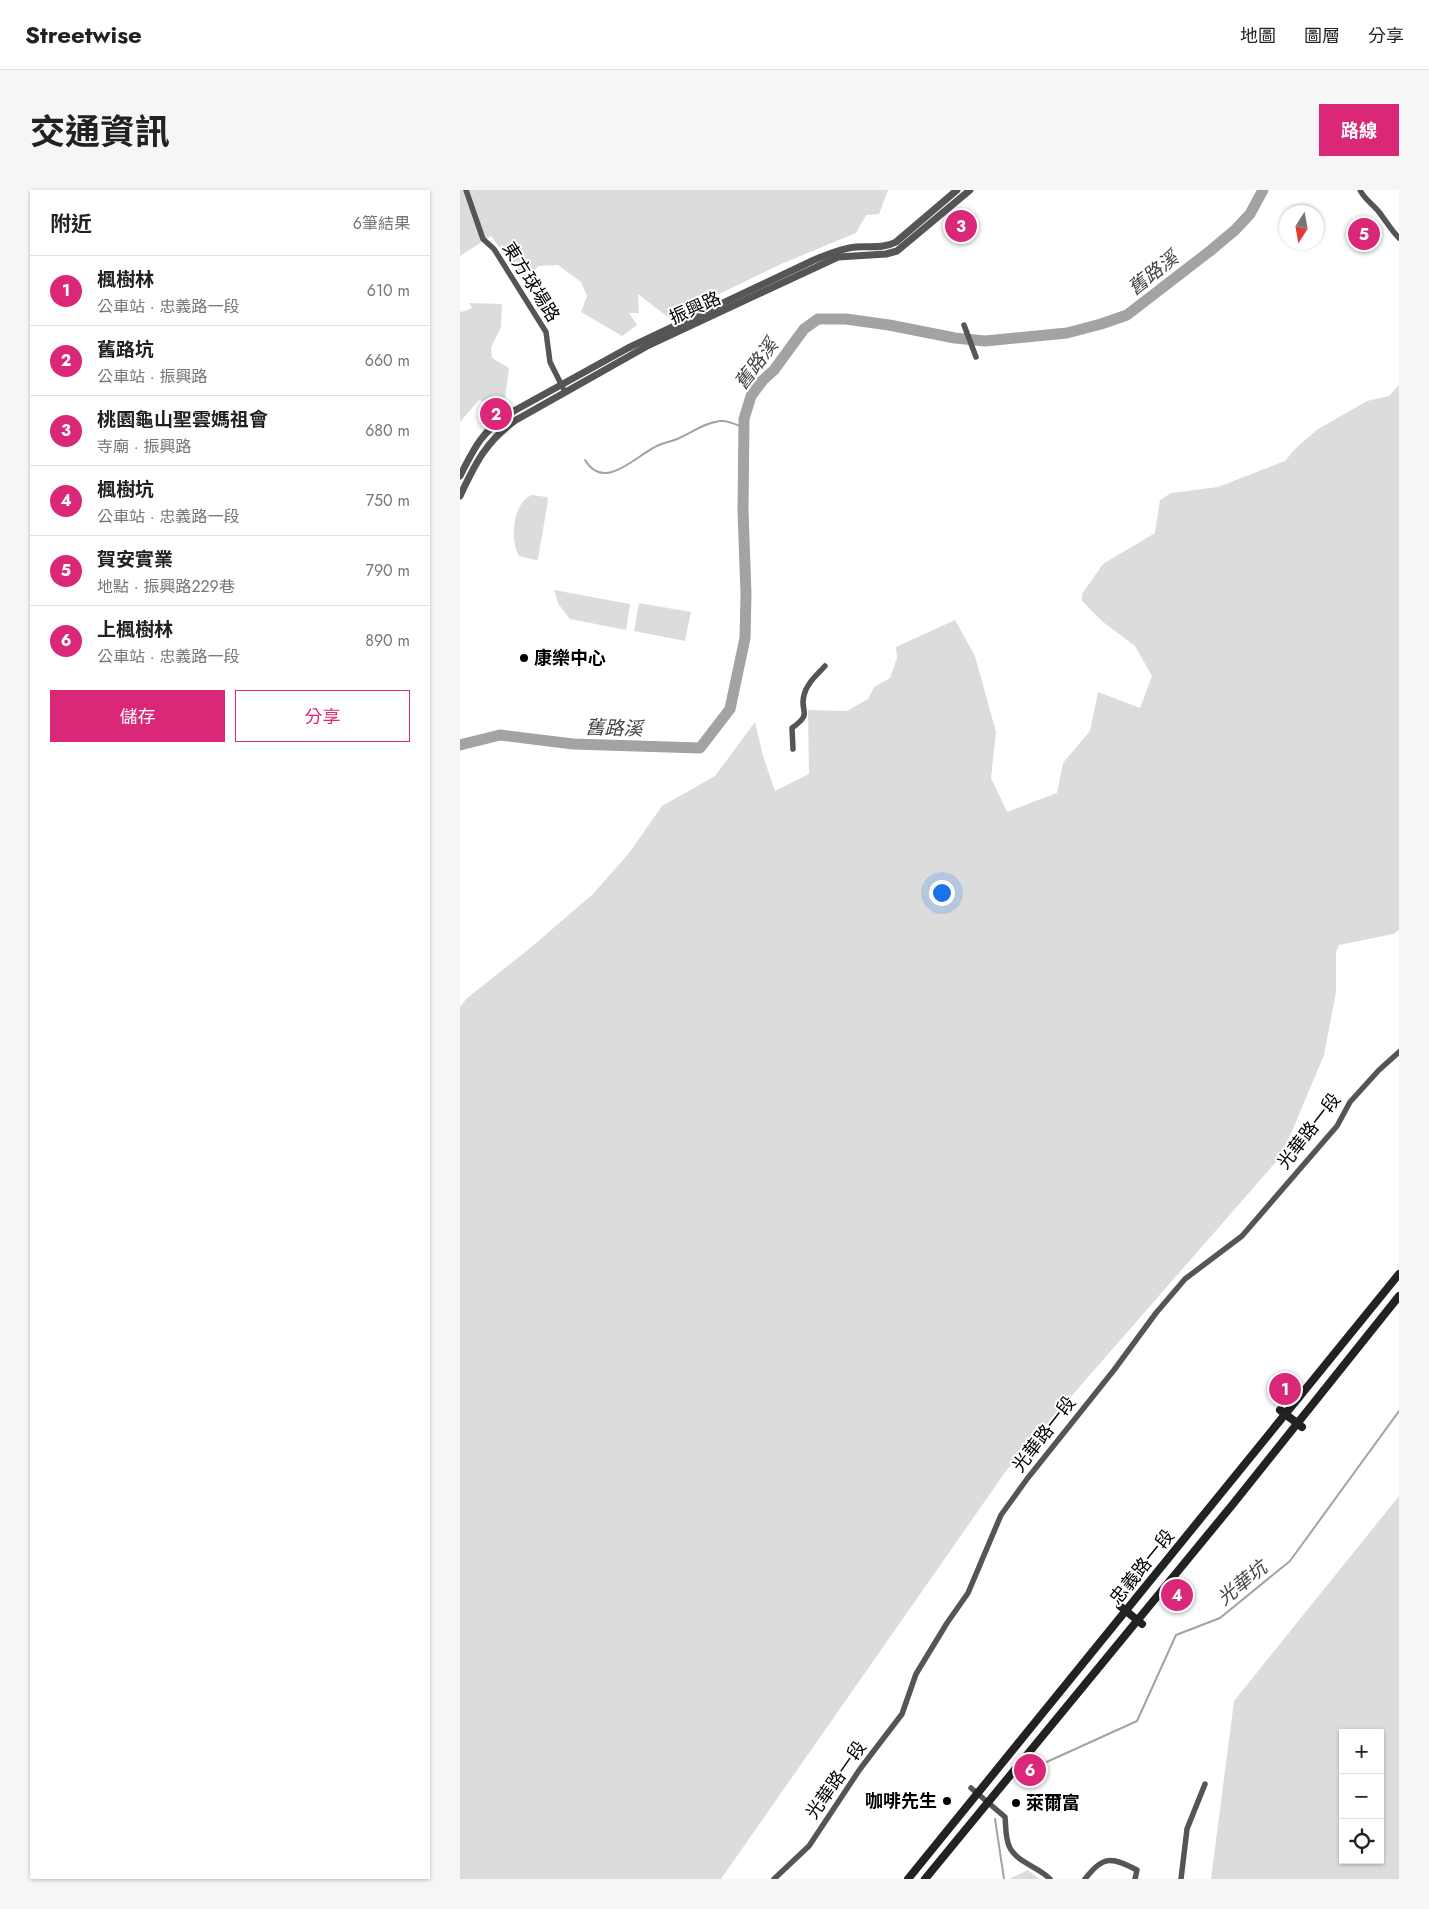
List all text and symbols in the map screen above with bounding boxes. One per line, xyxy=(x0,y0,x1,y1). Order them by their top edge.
text: Streetwise xyxy=(25,17,142,52)
text: 地圖 xyxy=(1240,23,1276,49)
text: 圖層 xyxy=(1304,23,1340,49)
text: 分享 xyxy=(1368,23,1404,49)
button: 路線 xyxy=(1319,104,1399,156)
text: 交通資訊 xyxy=(30,107,170,157)
north arrow xyxy=(1279,205,1324,250)
pin: 3 xyxy=(945,207,977,245)
text: 附近 xyxy=(50,209,92,239)
text: 6筆結果 xyxy=(353,212,410,235)
pin: 5 xyxy=(1348,215,1380,253)
street label: 東方球場路 xyxy=(496,237,566,327)
water label: 舊路溪 xyxy=(1122,243,1186,301)
text: 楓樹林 xyxy=(97,266,154,293)
text: 1 xyxy=(62,279,70,302)
text: 610 m xyxy=(367,279,410,302)
street label: 振興路 xyxy=(665,285,725,331)
text: 公車站 · 忠義路一段 xyxy=(97,295,239,318)
water label: 舊路溪 xyxy=(728,331,786,395)
text: 舊路坑 xyxy=(97,336,154,363)
text: 2 xyxy=(61,349,71,372)
text: 660 m xyxy=(365,349,410,372)
text: 公車站 · 振興路 xyxy=(97,365,207,388)
pin: 2 xyxy=(480,395,512,433)
text: 桃園龜山聖雲媽祖會 xyxy=(97,406,268,433)
text: 3 xyxy=(61,419,71,442)
text: 680 m xyxy=(365,419,410,442)
text: 寺廟 · 振興路 xyxy=(97,435,191,458)
text: 楓樹坑 xyxy=(97,476,154,503)
text: 4 xyxy=(60,489,72,512)
text: 750 m xyxy=(366,489,410,512)
text: 公車站 · 忠義路一段 xyxy=(97,505,239,528)
text: 賀安實業 xyxy=(97,546,173,573)
text: 5 xyxy=(61,559,71,582)
text: 790 m xyxy=(366,559,410,582)
text: 地點 · 振興路229巷 xyxy=(97,575,235,598)
text: 上楓樹林 xyxy=(97,616,173,643)
text: 6 xyxy=(61,629,71,652)
text: 890 m xyxy=(365,629,410,652)
text: 公車站 · 忠義路一段 xyxy=(97,645,239,668)
place label: 康樂中心 xyxy=(534,645,606,671)
marker: 康樂中心 xyxy=(518,652,530,664)
button: 儲存 xyxy=(50,690,225,742)
button: 分享 xyxy=(235,690,410,742)
water label: 舊路溪 xyxy=(585,714,646,743)
your location xyxy=(929,880,955,906)
street label: 光華路一段 xyxy=(1271,1088,1347,1174)
pin: 1 xyxy=(1269,1370,1301,1408)
street label: 光華路一段 xyxy=(1006,1391,1082,1477)
street label: 忠義路一段 xyxy=(1104,1524,1180,1610)
water label: 光華坑 xyxy=(1211,1553,1275,1611)
pin: 4 xyxy=(1161,1576,1193,1614)
map controls xyxy=(1339,1729,1384,1864)
button: + xyxy=(1339,1729,1384,1774)
street label: 光華路一段 xyxy=(800,1736,872,1824)
pin: 6 xyxy=(1014,1751,1046,1789)
button: − xyxy=(1339,1774,1384,1819)
place label: 咖啡先生 xyxy=(865,1788,937,1814)
place label: 萊爾富 xyxy=(1026,1790,1080,1816)
marker: 咖啡先生 xyxy=(941,1795,953,1807)
marker: 萊爾富 xyxy=(1010,1797,1022,1809)
button: locate xyxy=(1339,1819,1384,1864)

